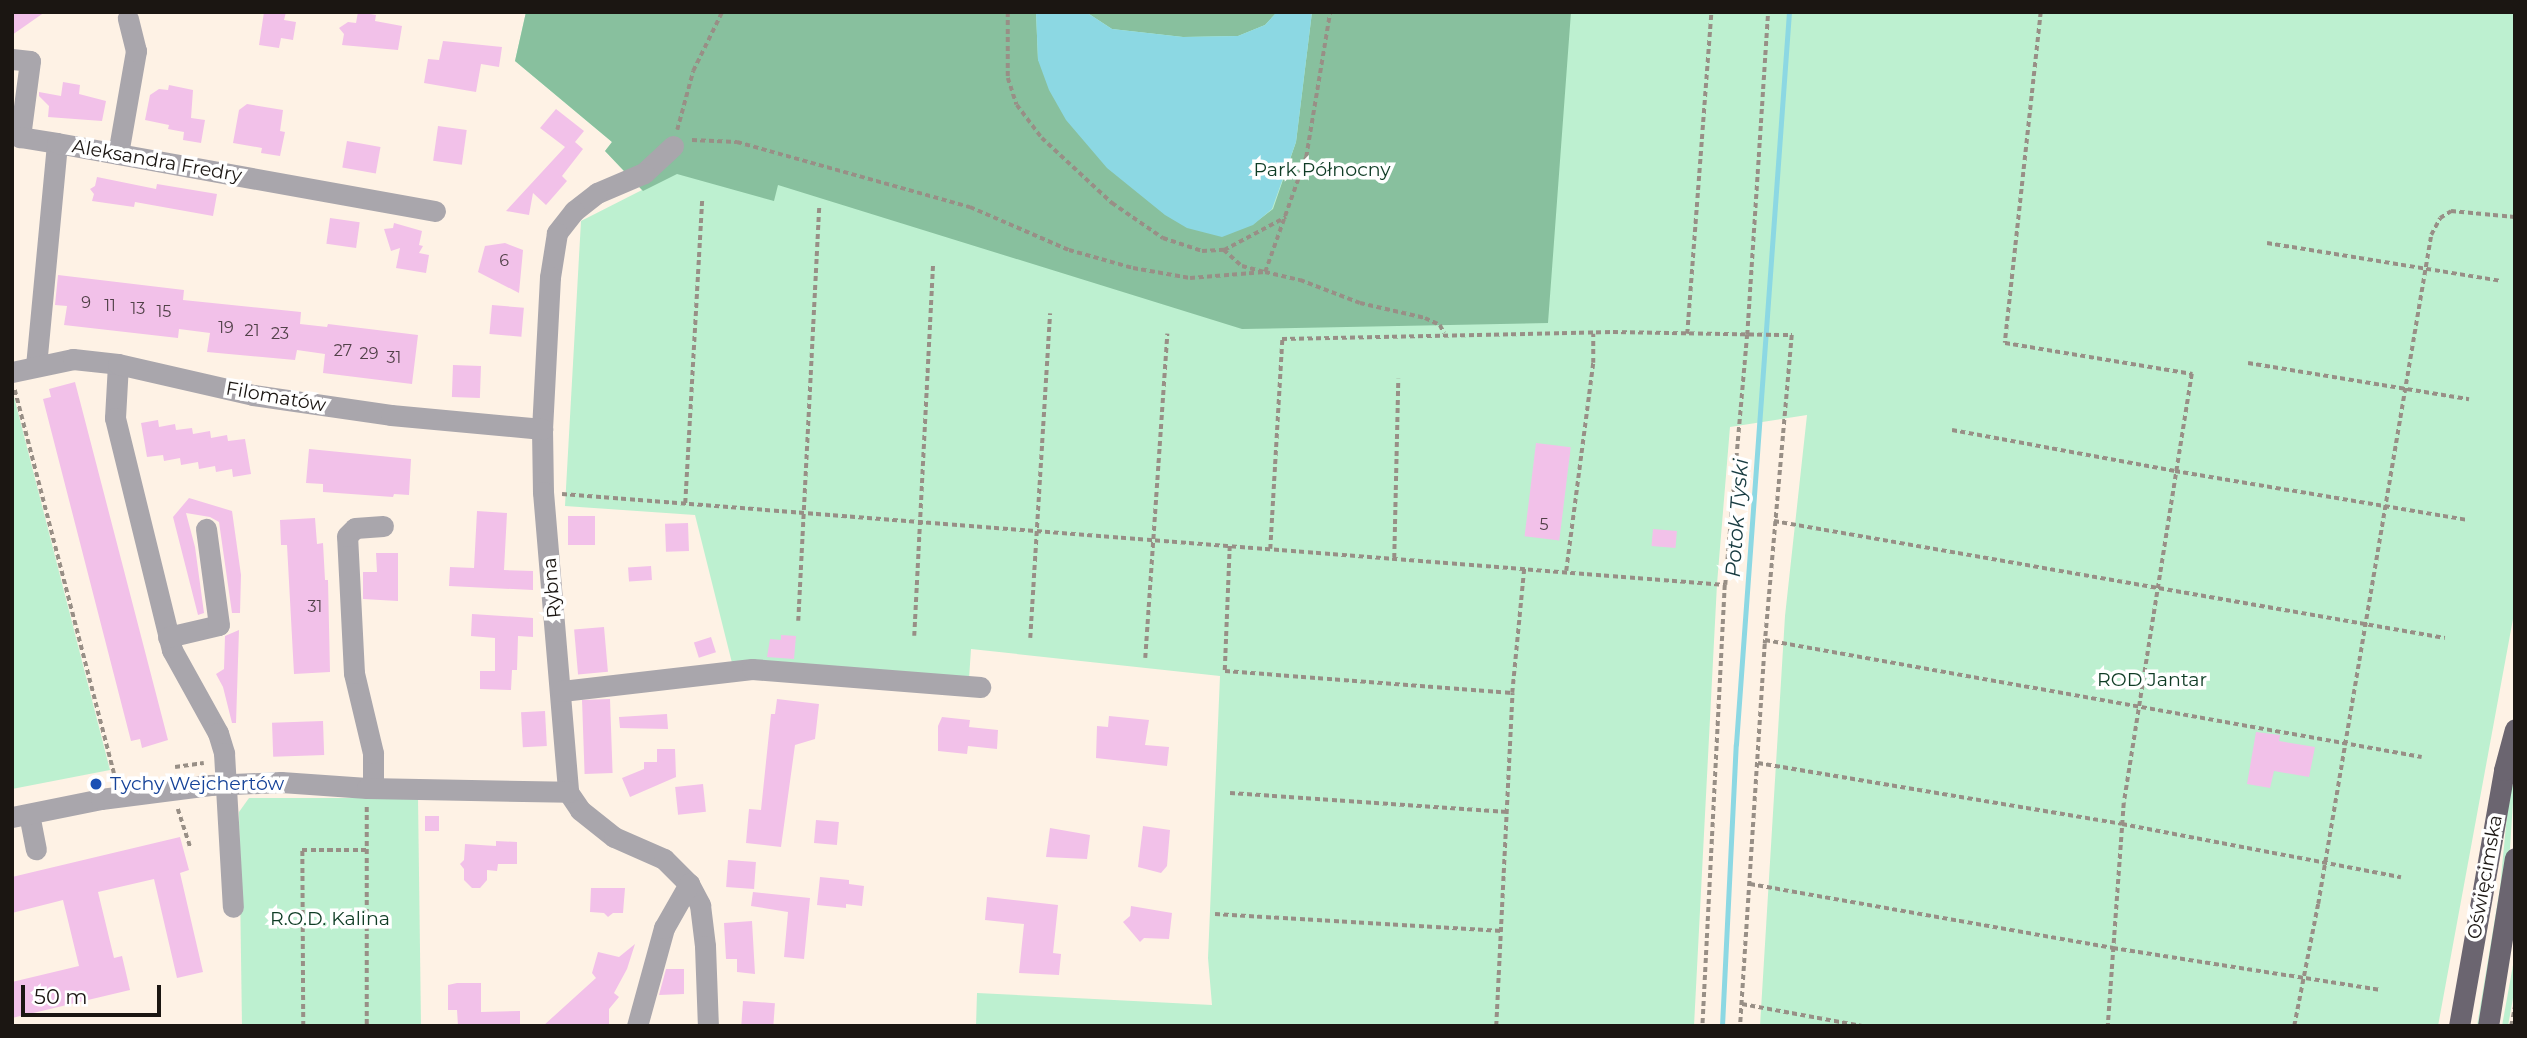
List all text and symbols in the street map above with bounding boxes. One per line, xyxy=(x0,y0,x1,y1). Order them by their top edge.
street label: Aleksandra Fredry xyxy=(70,135,244,187)
park label: Park Północny xyxy=(1253,159,1391,181)
house number: 6 xyxy=(499,251,509,271)
house number: 9 xyxy=(81,293,91,313)
house number: 11 xyxy=(104,296,116,316)
house number: 13 xyxy=(131,299,145,319)
house number: 15 xyxy=(157,302,171,322)
house number: 19 xyxy=(218,318,234,338)
house number: 21 xyxy=(245,321,259,341)
house number: 23 xyxy=(271,324,289,344)
house number: 27 xyxy=(334,341,352,361)
house number: 29 xyxy=(360,344,378,364)
house number: 31 xyxy=(387,348,401,368)
street label: Filomatów xyxy=(224,377,328,417)
water label: Potok Tyski xyxy=(1720,458,1754,578)
house number: 5 xyxy=(1539,515,1549,535)
street label: Rybna xyxy=(538,557,566,619)
house number: 31 xyxy=(308,597,322,617)
park label: ROD Jantar xyxy=(2097,669,2207,691)
place label: Tychy Wejchertów xyxy=(110,773,284,795)
marker: Tychy Wejchertów xyxy=(88,776,104,792)
street label: Oświęcimska xyxy=(2463,813,2507,941)
park label: R.O.D. Kalina xyxy=(270,908,390,930)
scale bar xyxy=(24,972,164,1016)
text: 50 m xyxy=(34,984,88,1009)

